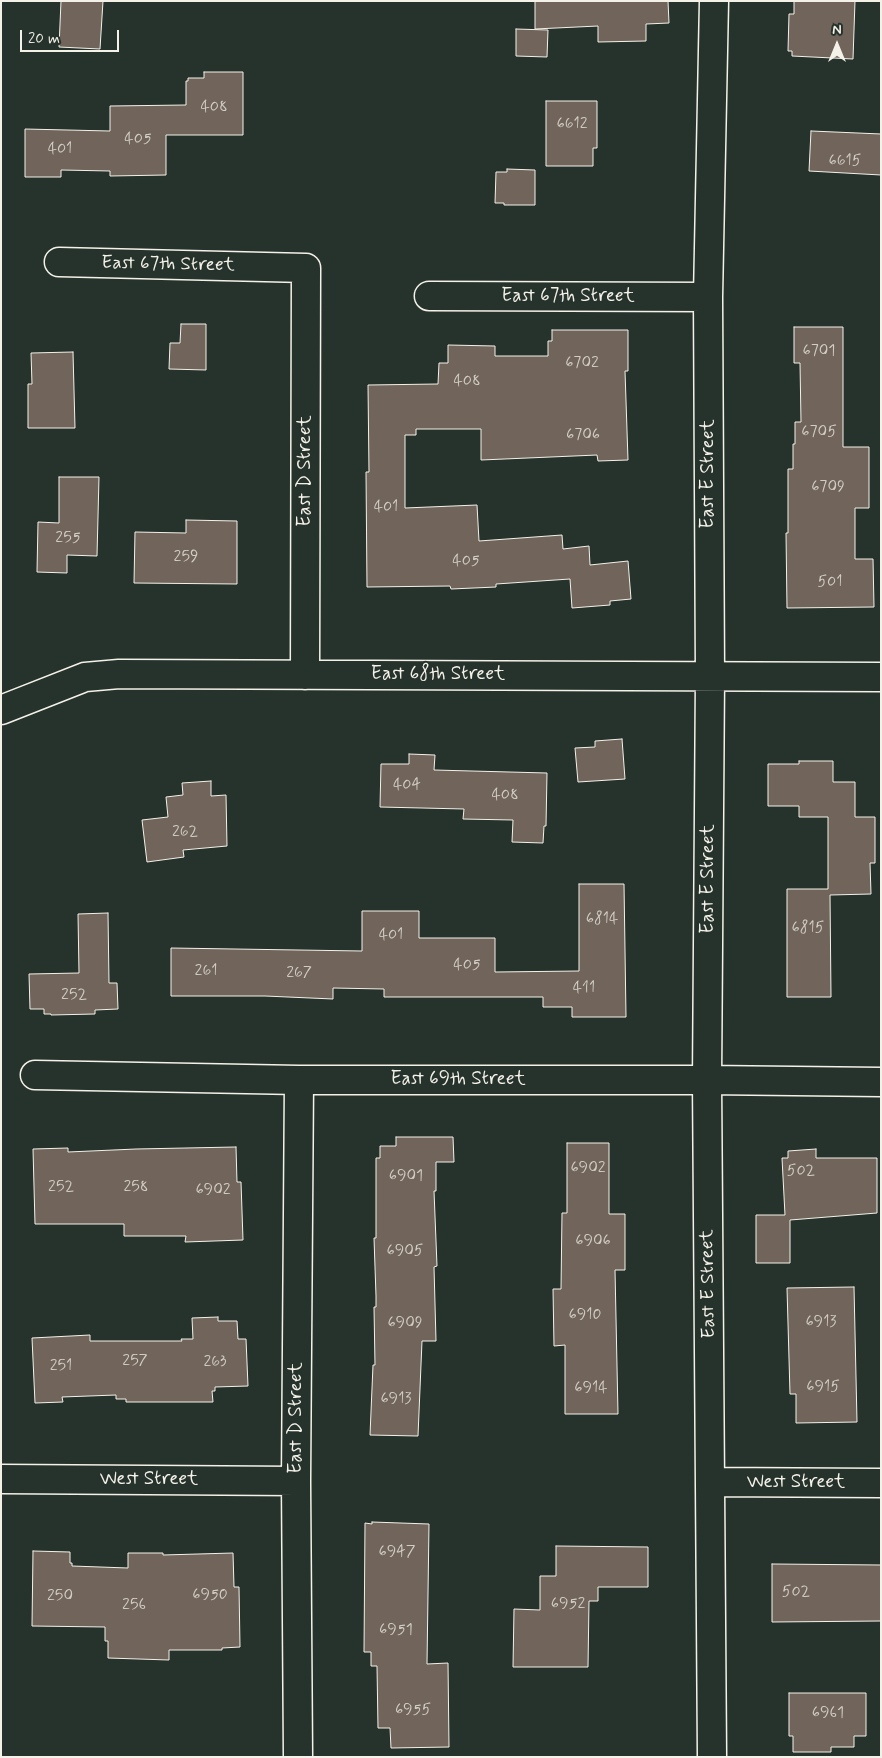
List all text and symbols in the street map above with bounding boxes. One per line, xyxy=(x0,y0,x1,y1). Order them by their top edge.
scale bar xyxy=(22,20,121,52)
north arrow xyxy=(812,20,862,70)
text: N xyxy=(832,21,842,39)
text: 20 m xyxy=(28,29,60,49)
house number: 408 xyxy=(200,98,228,118)
house number: 6612 xyxy=(556,115,588,135)
house number: 405 xyxy=(124,130,152,150)
house number: 401 xyxy=(48,140,72,160)
house number: 6615 xyxy=(829,152,861,172)
street label: East 67th Street xyxy=(101,252,235,278)
street label: East 67th Street xyxy=(501,286,635,308)
house number: 6701 xyxy=(802,342,836,362)
house number: 6702 xyxy=(565,354,599,374)
house number: 408 xyxy=(453,372,481,392)
street label: East D Street xyxy=(295,415,317,527)
street label: East E Street xyxy=(698,419,720,529)
house number: 6705 xyxy=(801,423,837,443)
house number: 6706 xyxy=(566,426,600,446)
house number: 6709 xyxy=(811,478,845,498)
house number: 401 xyxy=(374,498,398,518)
house number: 255 xyxy=(55,529,81,549)
house number: 259 xyxy=(174,548,198,568)
house number: 405 xyxy=(452,552,480,572)
house number: 501 xyxy=(818,573,842,593)
street label: East 68th Street xyxy=(371,664,505,686)
house number: 404 xyxy=(393,776,421,796)
house number: 408 xyxy=(491,786,519,806)
house number: 262 xyxy=(172,823,198,843)
street label: East E Street xyxy=(698,824,720,934)
house number: 6814 xyxy=(586,910,618,930)
house number: 6815 xyxy=(792,919,824,939)
house number: 401 xyxy=(379,926,403,946)
house number: 405 xyxy=(453,956,481,976)
house number: 261 xyxy=(195,962,217,982)
house number: 267 xyxy=(286,964,312,984)
house number: 411 xyxy=(573,979,595,999)
house number: 252 xyxy=(61,986,87,1006)
street label: East 69th Street xyxy=(390,1069,526,1091)
house number: 6902 xyxy=(570,1159,606,1179)
house number: 502 xyxy=(787,1162,815,1182)
house number: 6901 xyxy=(389,1167,423,1187)
house number: 252 xyxy=(48,1178,74,1198)
house number: 258 xyxy=(123,1178,149,1198)
house number: 6902 xyxy=(195,1181,231,1201)
street label: East E Street xyxy=(697,1229,721,1339)
house number: 6906 xyxy=(575,1232,611,1252)
house number: 6905 xyxy=(387,1242,423,1262)
house number: 6910 xyxy=(569,1306,601,1326)
house number: 6913 xyxy=(805,1313,837,1333)
house number: 6909 xyxy=(387,1314,423,1334)
house number: 257 xyxy=(122,1352,148,1372)
house number: 263 xyxy=(203,1353,227,1373)
house number: 251 xyxy=(50,1357,72,1377)
street label: East D Street xyxy=(286,1362,308,1474)
house number: 6915 xyxy=(806,1378,840,1398)
house number: 6914 xyxy=(574,1379,608,1399)
house number: 6913 xyxy=(380,1390,412,1410)
street label: West Street xyxy=(100,1469,198,1491)
street label: West Street xyxy=(747,1472,845,1494)
house number: 6947 xyxy=(379,1543,415,1563)
house number: 502 xyxy=(782,1583,810,1603)
house number: 6950 xyxy=(192,1586,228,1606)
house number: 250 xyxy=(47,1587,73,1607)
house number: 6952 xyxy=(551,1595,585,1615)
house number: 256 xyxy=(122,1596,146,1616)
house number: 6951 xyxy=(379,1621,413,1641)
house number: 6955 xyxy=(395,1701,431,1721)
house number: 6961 xyxy=(812,1704,844,1724)

